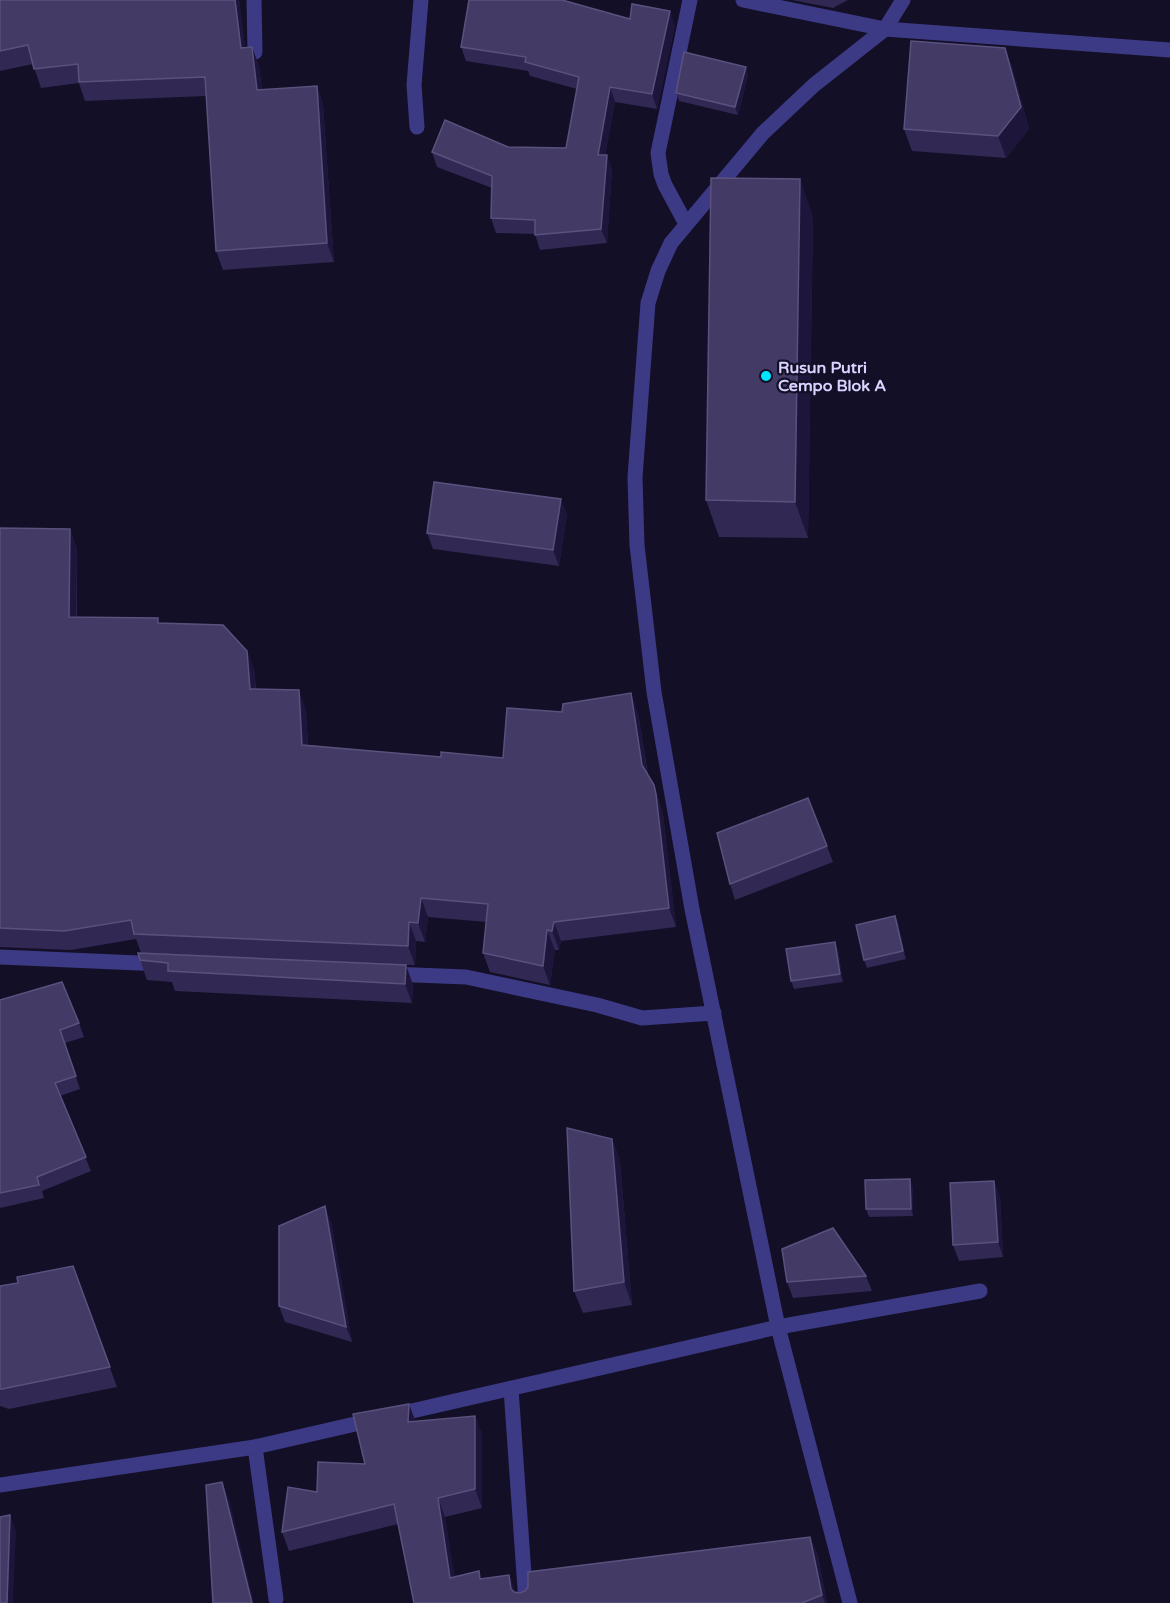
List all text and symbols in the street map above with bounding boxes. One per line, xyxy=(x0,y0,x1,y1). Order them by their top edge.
place label: Rusun Putri Cempo Blok A xyxy=(778,358,886,396)
marker: Rusun Putri Cempo Blok A xyxy=(759,369,773,383)

